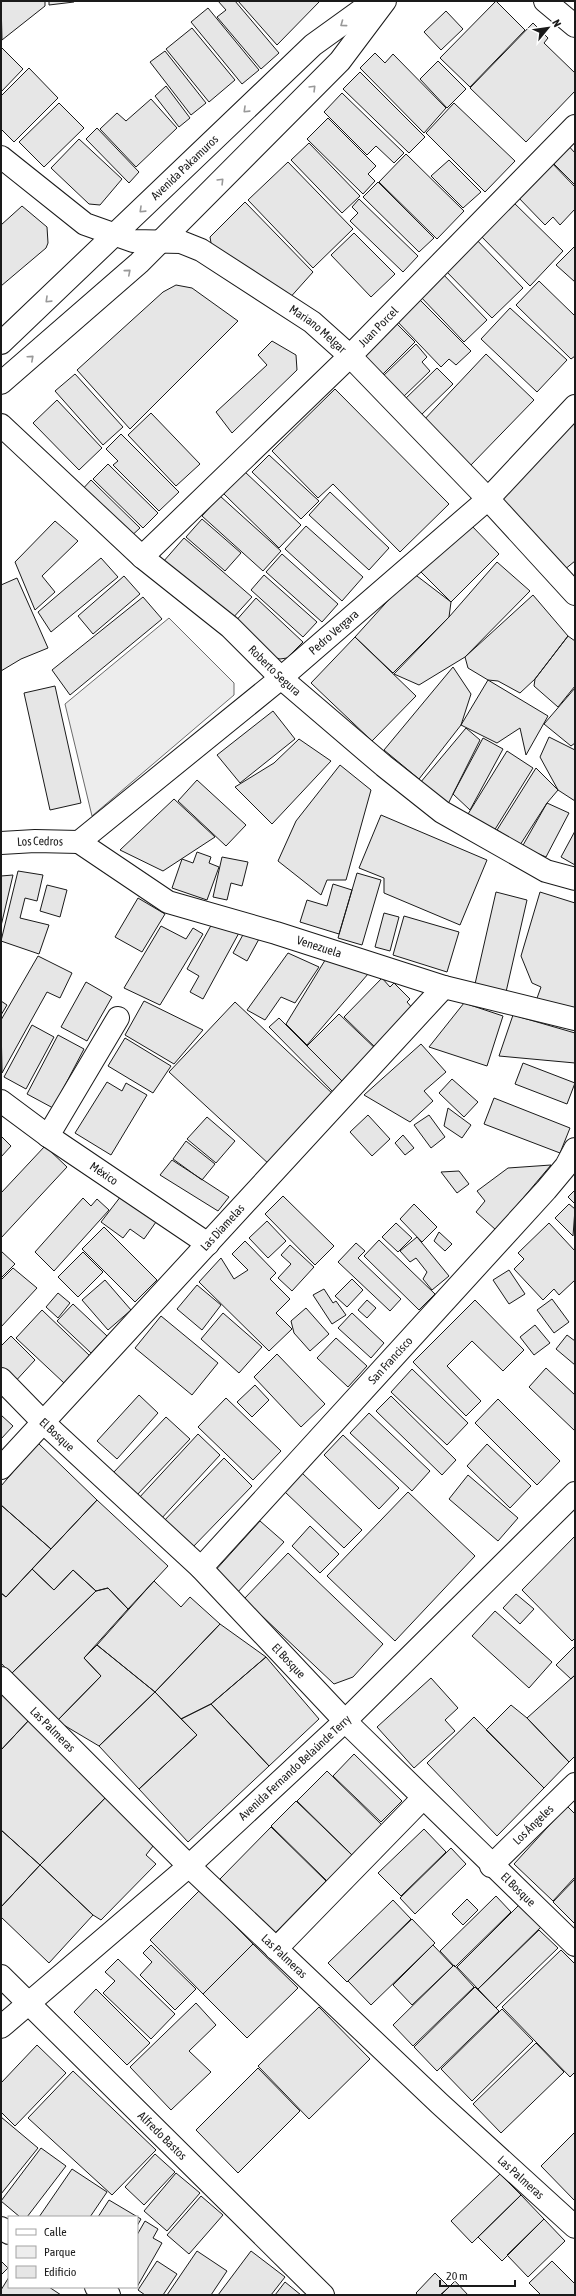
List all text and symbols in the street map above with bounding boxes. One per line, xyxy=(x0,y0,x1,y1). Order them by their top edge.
north arrow xyxy=(528,8,568,48)
text: N xyxy=(550,17,564,29)
one-way arrow xyxy=(340,19,347,26)
one-way arrow xyxy=(308,85,315,93)
one-way arrow xyxy=(243,105,251,113)
street label: Avenida Pakamuros xyxy=(148,132,221,203)
one-way arrow xyxy=(216,178,224,185)
one-way arrow xyxy=(139,205,147,212)
one-way arrow xyxy=(124,270,131,277)
one-way arrow xyxy=(45,295,53,303)
street label: Mariano Melgar xyxy=(287,302,349,356)
street label: Juan Porcel xyxy=(356,303,402,350)
one-way arrow xyxy=(26,355,34,363)
street label: Pedro Vergara xyxy=(306,607,362,658)
street label: Roberto Segura xyxy=(245,642,304,699)
street label: Los Cedros xyxy=(16,834,63,849)
street label: Venezuela xyxy=(295,933,343,961)
street label: México xyxy=(87,1159,121,1188)
street label: Las Diamelas xyxy=(198,1201,247,1254)
street label: San Francisco xyxy=(365,1334,416,1387)
street label: El Bosque xyxy=(37,1415,77,1454)
street label: El Bosque xyxy=(269,1641,308,1681)
street label: Las Palmeras xyxy=(27,1704,78,1755)
street label: Avenida Fernando Belaúnde Terry xyxy=(236,1712,354,1823)
street label: Los Ángeles xyxy=(510,1802,556,1848)
street label: El Bosque xyxy=(498,1870,538,1909)
street label: Las Palmeras xyxy=(258,1931,310,1981)
street label: Alfredo Bastos xyxy=(135,2109,190,2163)
street label: Las Palmeras xyxy=(495,2153,547,2202)
legend xyxy=(8,2216,138,2288)
text: Calle xyxy=(44,2225,67,2239)
text: Parque xyxy=(44,2245,76,2259)
scale bar xyxy=(440,2262,515,2288)
text: Edificio xyxy=(44,2265,77,2279)
text: 20 m xyxy=(446,2269,468,2283)

